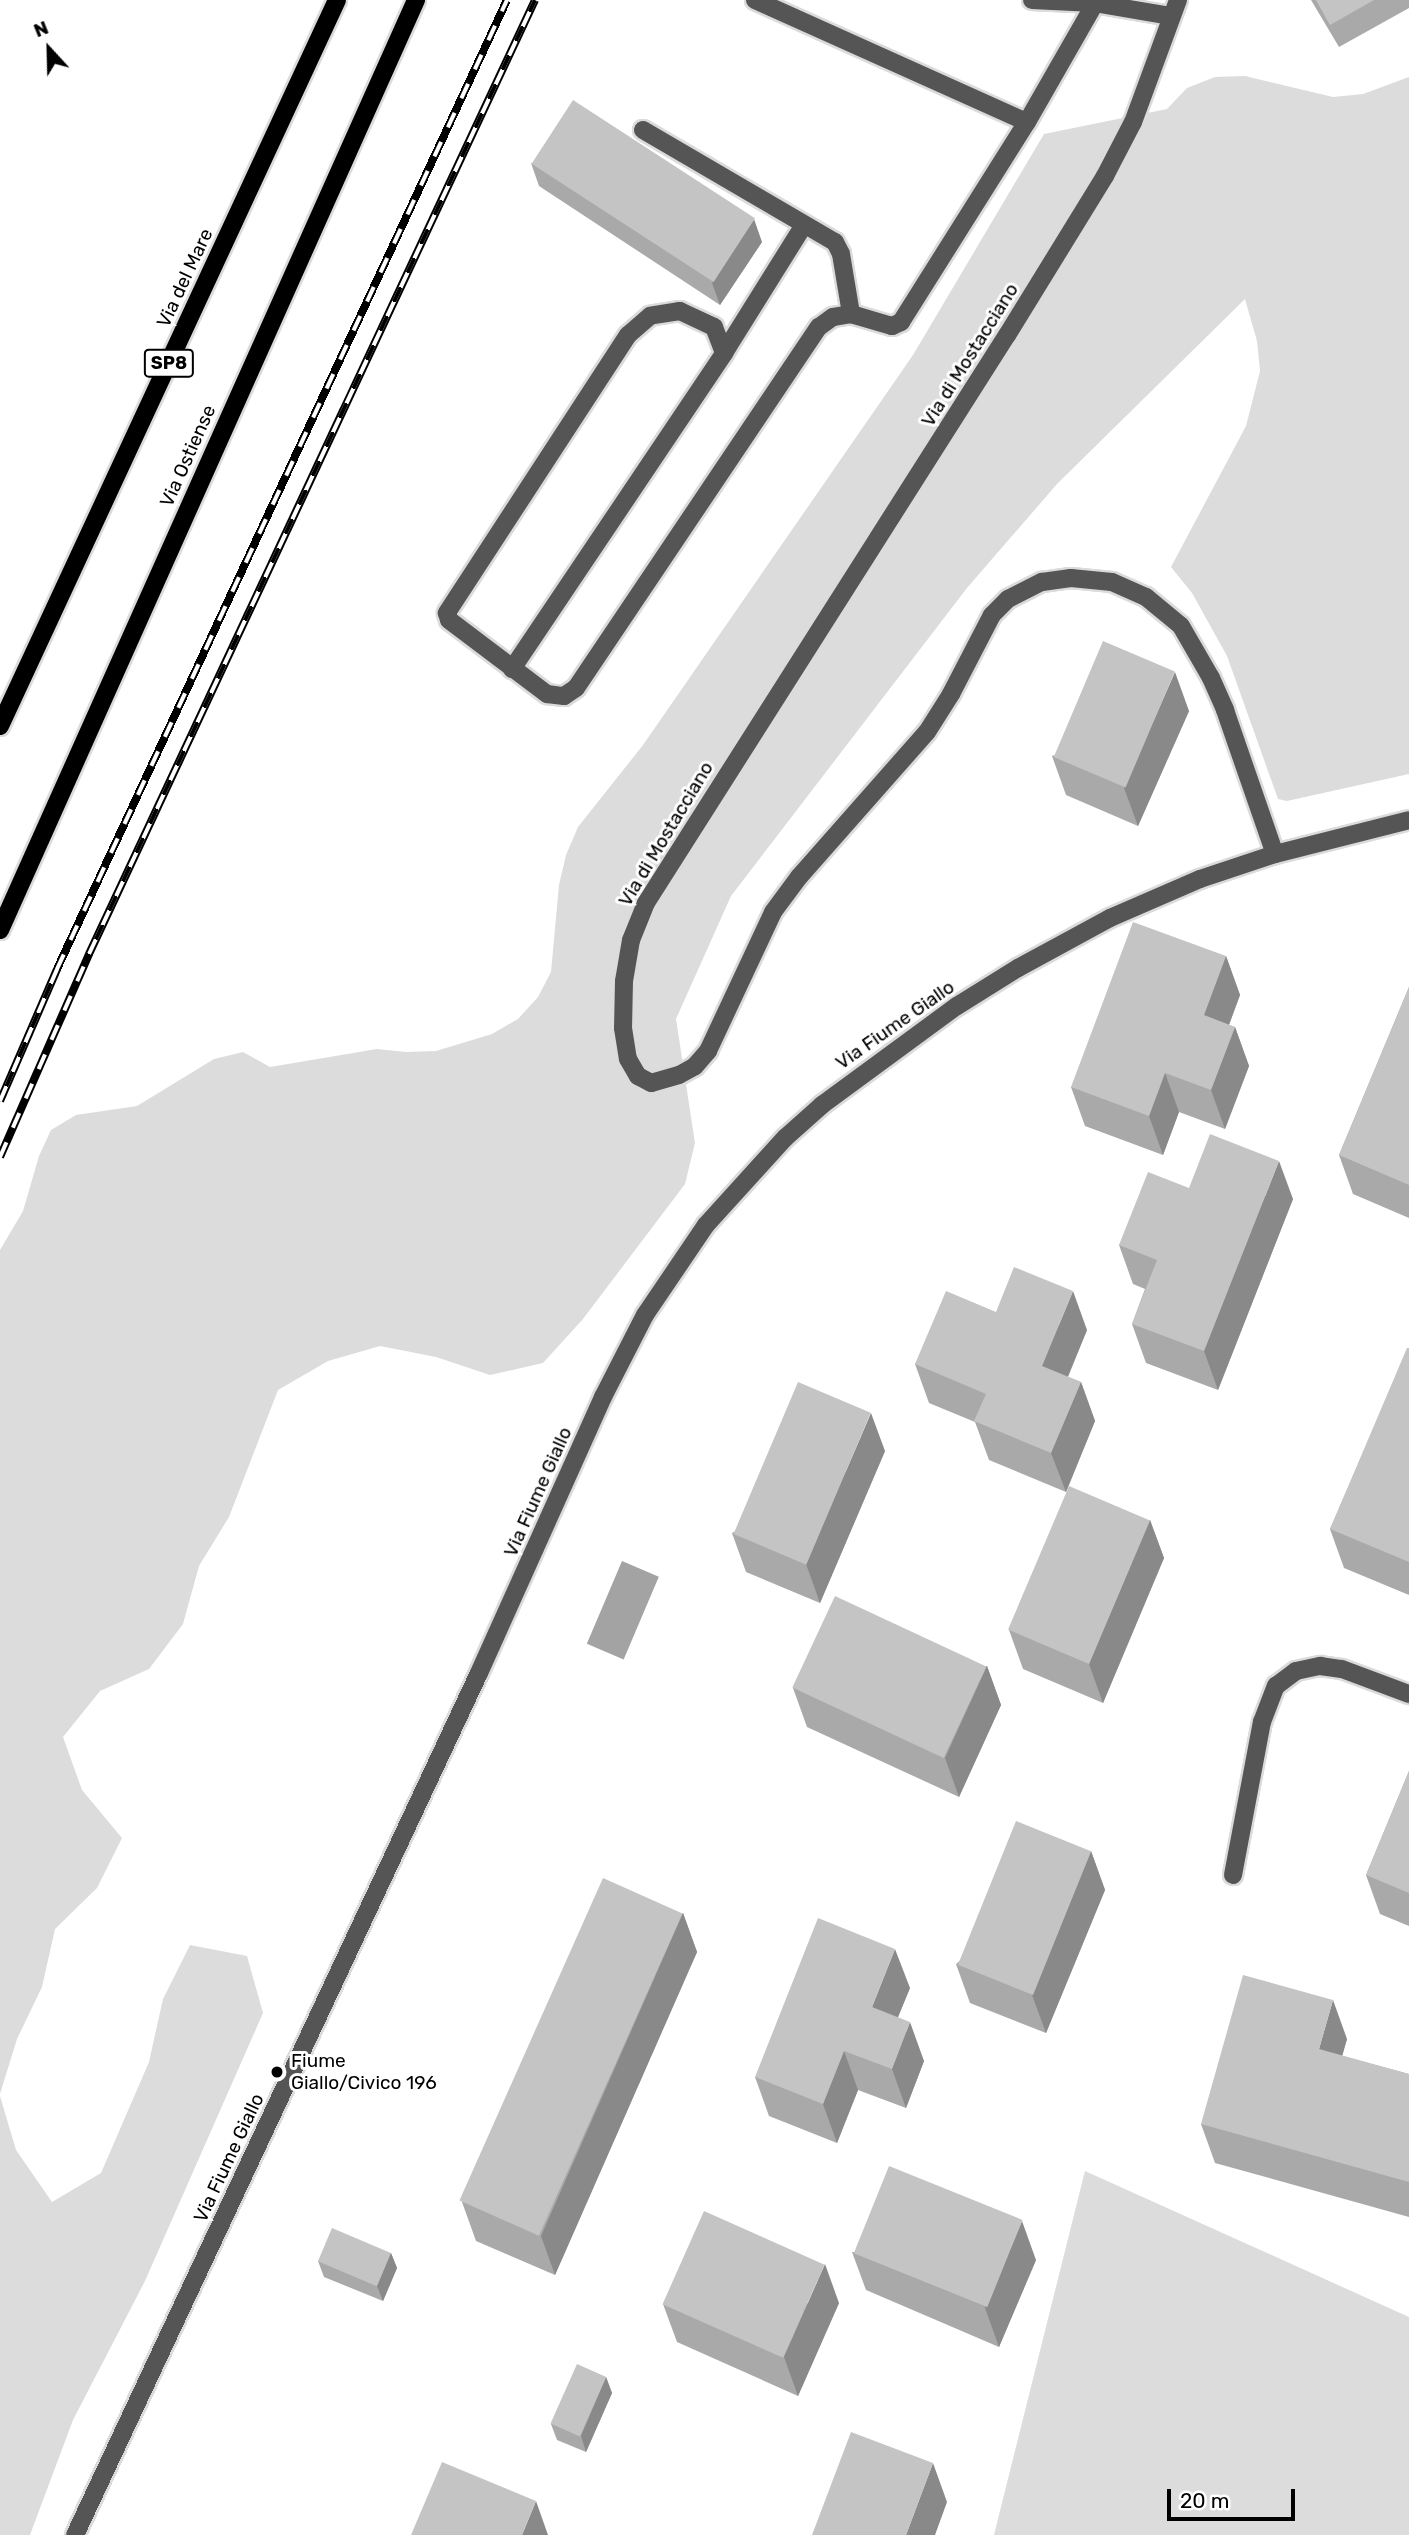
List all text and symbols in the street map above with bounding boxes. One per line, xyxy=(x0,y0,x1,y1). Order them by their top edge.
north arrow xyxy=(14,14,84,84)
text: N xyxy=(30,16,52,42)
street label: Via del Mare xyxy=(152,225,218,331)
street label: Via di Mostacciano xyxy=(917,279,1023,431)
road number: SP8 xyxy=(143,348,195,377)
street label: Via Ostiense xyxy=(155,401,221,511)
street label: Via di Mostacciano xyxy=(614,758,718,910)
street label: Via Fiume Giallo xyxy=(831,976,959,1074)
street label: Via Fiume Giallo xyxy=(499,1424,577,1560)
place label: Fiume Giallo/Civico 196 xyxy=(291,2050,437,2094)
marker: Fiume Giallo/Civico 196 xyxy=(269,2064,285,2080)
street label: Via Fiume Giallo xyxy=(189,2090,269,2226)
scale bar xyxy=(1171,2476,1299,2520)
text: 20 m xyxy=(1180,2488,1229,2513)

